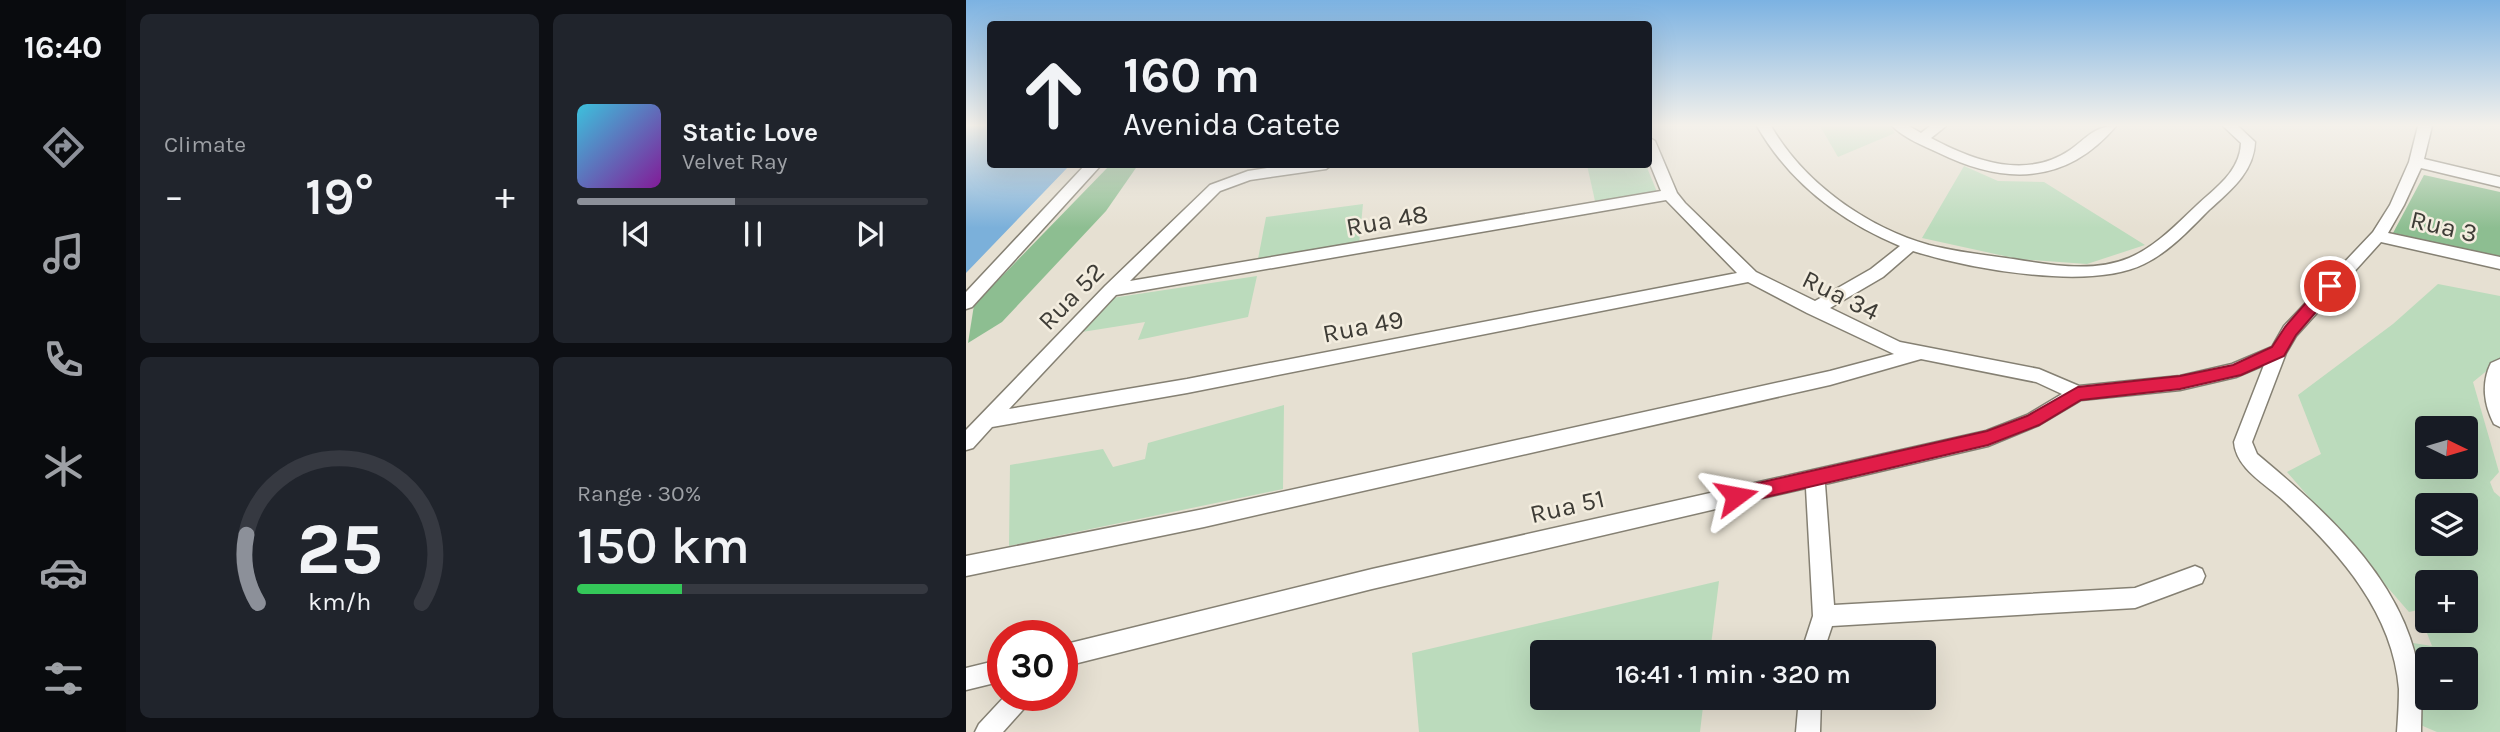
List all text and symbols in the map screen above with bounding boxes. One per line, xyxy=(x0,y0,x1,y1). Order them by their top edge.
text: 16:40 xyxy=(24,29,102,66)
text: 160 m xyxy=(1123,47,1260,104)
icon: ahead xyxy=(1008,49,1099,140)
text: Avenida Catete xyxy=(1123,106,1340,143)
text: Static Love xyxy=(682,117,818,148)
icon: directions xyxy=(39,123,88,172)
text: Climate xyxy=(164,131,246,158)
text: Velvet Ray xyxy=(682,148,787,175)
text: 19° xyxy=(305,166,374,227)
text: − xyxy=(164,174,184,219)
text: + xyxy=(495,174,515,219)
street label: Rua 48 xyxy=(1344,198,1430,243)
street label: Rua 3 xyxy=(2408,204,2480,249)
icon: previous xyxy=(617,215,655,253)
icon: pause xyxy=(734,215,772,253)
icon: next xyxy=(851,215,889,253)
icon: music xyxy=(39,229,88,278)
street label: Rua 52 xyxy=(1032,256,1111,337)
pin xyxy=(2300,256,2360,316)
street label: Rua 34 xyxy=(1797,264,1884,327)
icon: arrive xyxy=(2311,267,2349,305)
street label: Rua 49 xyxy=(1320,303,1406,350)
icon: phone xyxy=(39,335,88,384)
north arrow xyxy=(2415,416,2478,480)
map controls xyxy=(2415,416,2478,710)
icon: climate xyxy=(39,442,88,491)
position arrow xyxy=(1699,459,1773,533)
text: Range · 30% xyxy=(577,480,701,507)
street label: Rua 51 xyxy=(1527,483,1607,530)
button: layers xyxy=(2415,493,2478,556)
text: 25 xyxy=(296,507,383,592)
text: 150 km xyxy=(577,515,750,576)
icon: car xyxy=(39,548,88,597)
button: + xyxy=(2415,570,2478,633)
text: km/h xyxy=(308,587,371,616)
speed limit sign: 30 xyxy=(987,620,1078,711)
button: − xyxy=(2415,647,2478,710)
icon: filters xyxy=(39,654,88,703)
text: 16:41 · 1 min · 320 m xyxy=(1615,659,1851,690)

